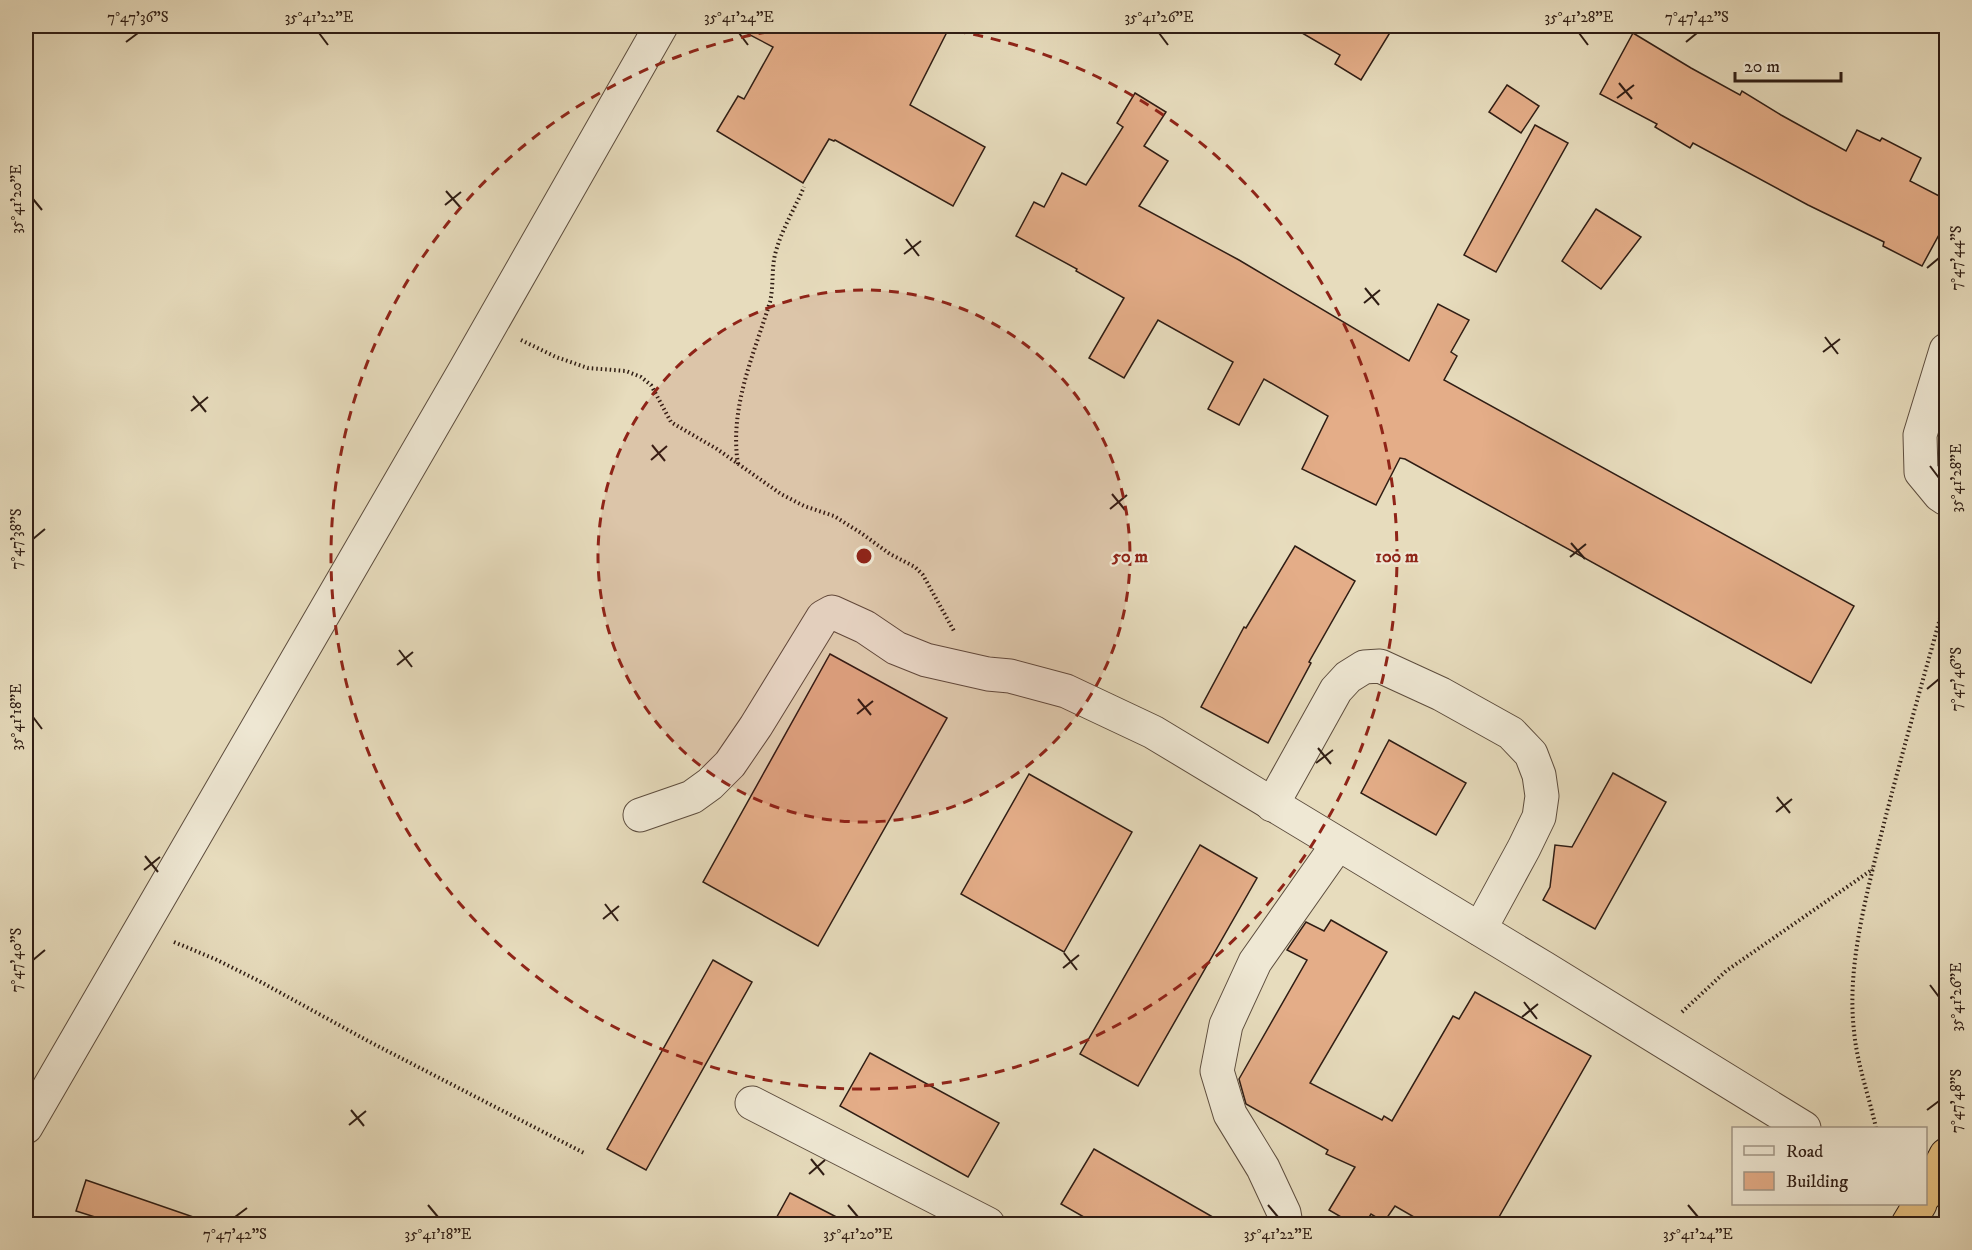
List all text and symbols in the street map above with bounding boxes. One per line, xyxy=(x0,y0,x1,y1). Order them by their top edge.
text: 7°47'36"S xyxy=(107,8,169,27)
text: 35°41'22"E xyxy=(285,8,354,27)
text: 35°41'24"E xyxy=(704,8,774,27)
text: 35°41'26"E xyxy=(1124,8,1194,27)
text: 35°41'28"E xyxy=(1545,8,1614,27)
text: 7°47'42"S xyxy=(1665,8,1729,27)
scale bar xyxy=(1735,45,1842,83)
text: 20 m xyxy=(1744,56,1780,78)
text: 35°41'20"E xyxy=(7,164,26,234)
text: 7°47'44"S xyxy=(1947,225,1966,291)
text: 35°41'28"E xyxy=(1947,443,1966,512)
text: 7°47'38"S xyxy=(7,508,26,570)
centre of rings xyxy=(854,546,874,566)
text: 50 m xyxy=(1111,546,1148,568)
text: 100 m xyxy=(1375,546,1419,568)
text: 7°47'46"S xyxy=(1947,647,1966,711)
text: 35°41'18"E xyxy=(7,683,26,750)
text: 7°47'40"S xyxy=(7,928,26,992)
text: 35°41'26"E xyxy=(1947,962,1966,1032)
text: 7°47'48"S xyxy=(1947,1069,1966,1133)
legend xyxy=(1732,1127,1927,1205)
text: Road xyxy=(1786,1141,1823,1163)
text: Building xyxy=(1786,1171,1848,1193)
text: 7°47'42"S xyxy=(203,1225,267,1244)
text: 35°41'18"E xyxy=(405,1225,472,1244)
text: 35°41'20"E xyxy=(823,1225,893,1244)
text: 35°41'22"E xyxy=(1244,1225,1313,1244)
text: 35°41'24"E xyxy=(1663,1225,1733,1244)

